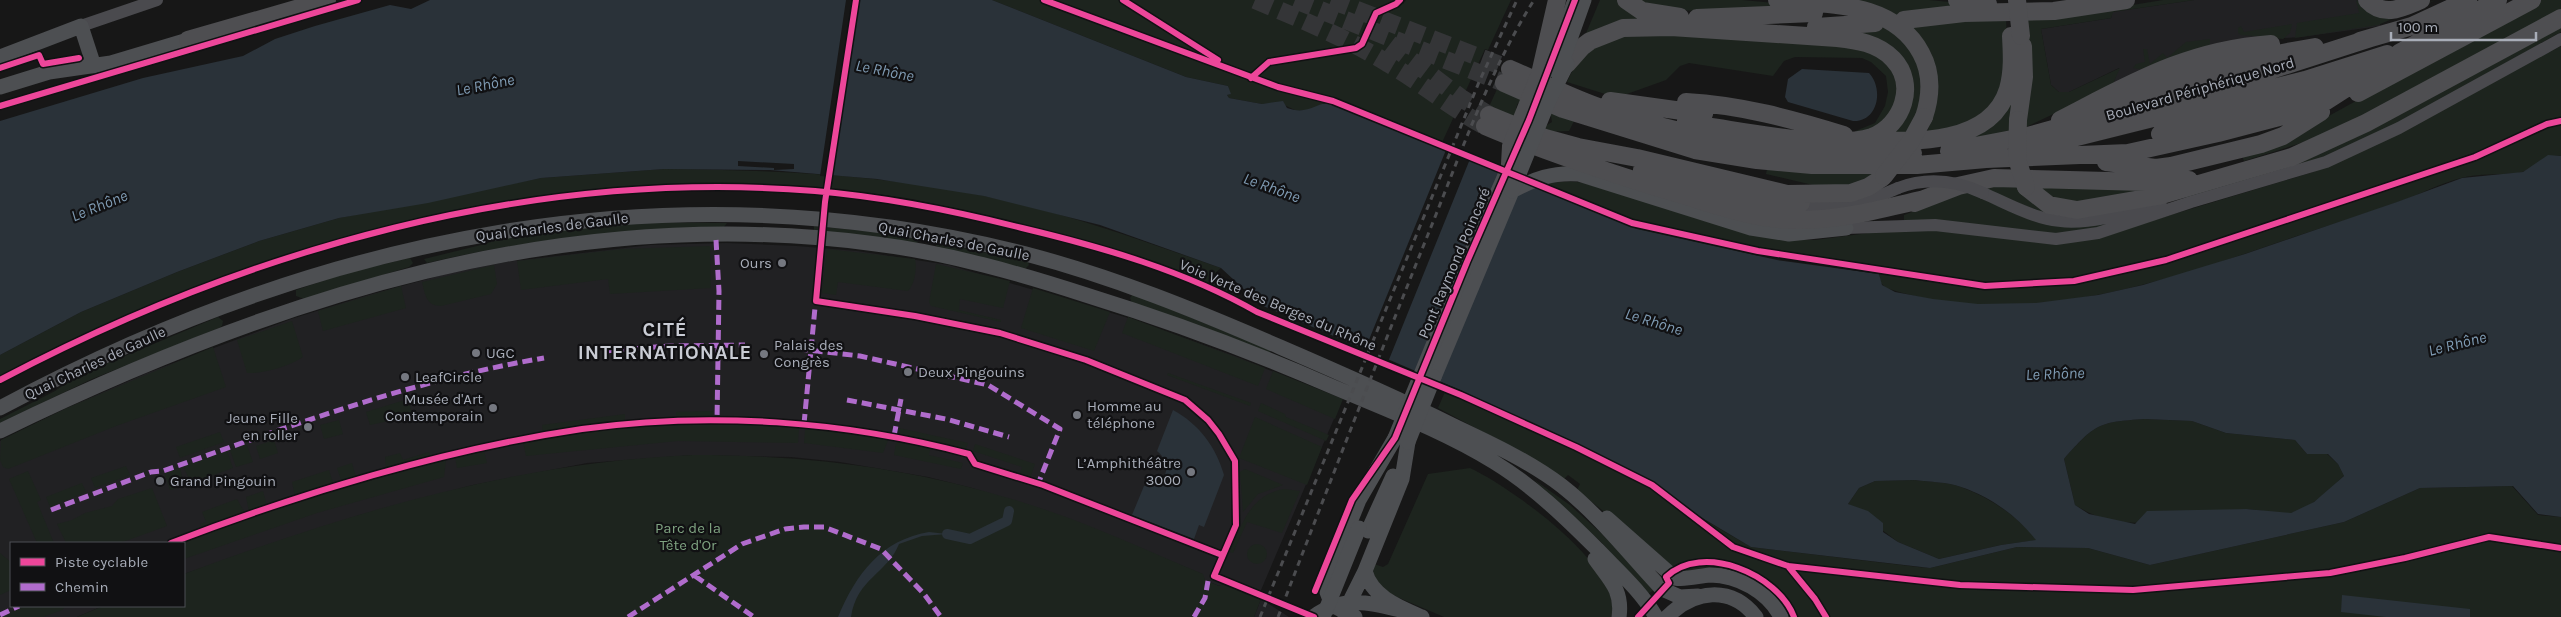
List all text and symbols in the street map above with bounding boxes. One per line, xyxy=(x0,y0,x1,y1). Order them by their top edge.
scale bar xyxy=(2391,10,2536,42)
text: 100 m xyxy=(2398,18,2438,36)
street label: Boulevard Périphérique Nord xyxy=(2104,53,2296,125)
water label: Le Rhône xyxy=(854,56,916,86)
water label: Le Rhône xyxy=(454,69,516,99)
water label: Le Rhône xyxy=(1241,168,1303,207)
water label: Le Rhône xyxy=(68,185,131,225)
street label: Pont Raymond Poincaré xyxy=(1414,185,1494,341)
street label: Quai Charles de Gaulle xyxy=(475,209,629,245)
street label: Quai Charles de Gaulle xyxy=(877,218,1031,264)
place label: Ours xyxy=(740,254,772,272)
street label: Voie Verte des Berges du Rhône xyxy=(1177,255,1379,355)
marker: Ours xyxy=(776,257,788,269)
water label: Le Rhône xyxy=(1623,304,1685,339)
district label: CITÉ INTERNATIONALE xyxy=(578,316,752,364)
street label: Quai Charles de Gaulle xyxy=(22,322,168,404)
water label: Le Rhône xyxy=(2426,327,2489,360)
place label: Palais des Congrès xyxy=(774,336,843,371)
place label: UGC xyxy=(486,344,515,362)
marker: UGC xyxy=(470,347,482,359)
marker: Palais des Congrès xyxy=(758,348,770,360)
place label: Deux Pingouins xyxy=(918,363,1025,381)
water label: Le Rhône xyxy=(2025,363,2085,384)
marker: Deux Pingouins xyxy=(902,366,914,378)
place label: LeafCircle xyxy=(415,368,482,386)
marker: LeafCircle xyxy=(399,371,411,383)
place label: Musée d'Art Contemporain xyxy=(385,390,483,425)
place label: Homme au téléphone xyxy=(1087,397,1162,432)
marker: Musée d'Art Contemporain xyxy=(487,402,499,414)
place label: Jeune Fille en roller xyxy=(226,409,299,444)
marker: Homme au téléphone xyxy=(1071,409,1083,421)
marker: Jeune Fille en roller xyxy=(302,421,314,433)
place label: L’Amphithéâtre 3000 xyxy=(1076,454,1181,489)
marker: L’Amphithéâtre 3000 xyxy=(1185,466,1197,478)
place label: Grand Pingouin xyxy=(170,472,276,490)
marker: Grand Pingouin xyxy=(154,475,166,487)
park label: Parc de la Tête d'Or xyxy=(655,519,721,554)
legend xyxy=(10,542,185,607)
text: Piste cyclable xyxy=(55,553,148,571)
text: Chemin xyxy=(55,578,109,596)

